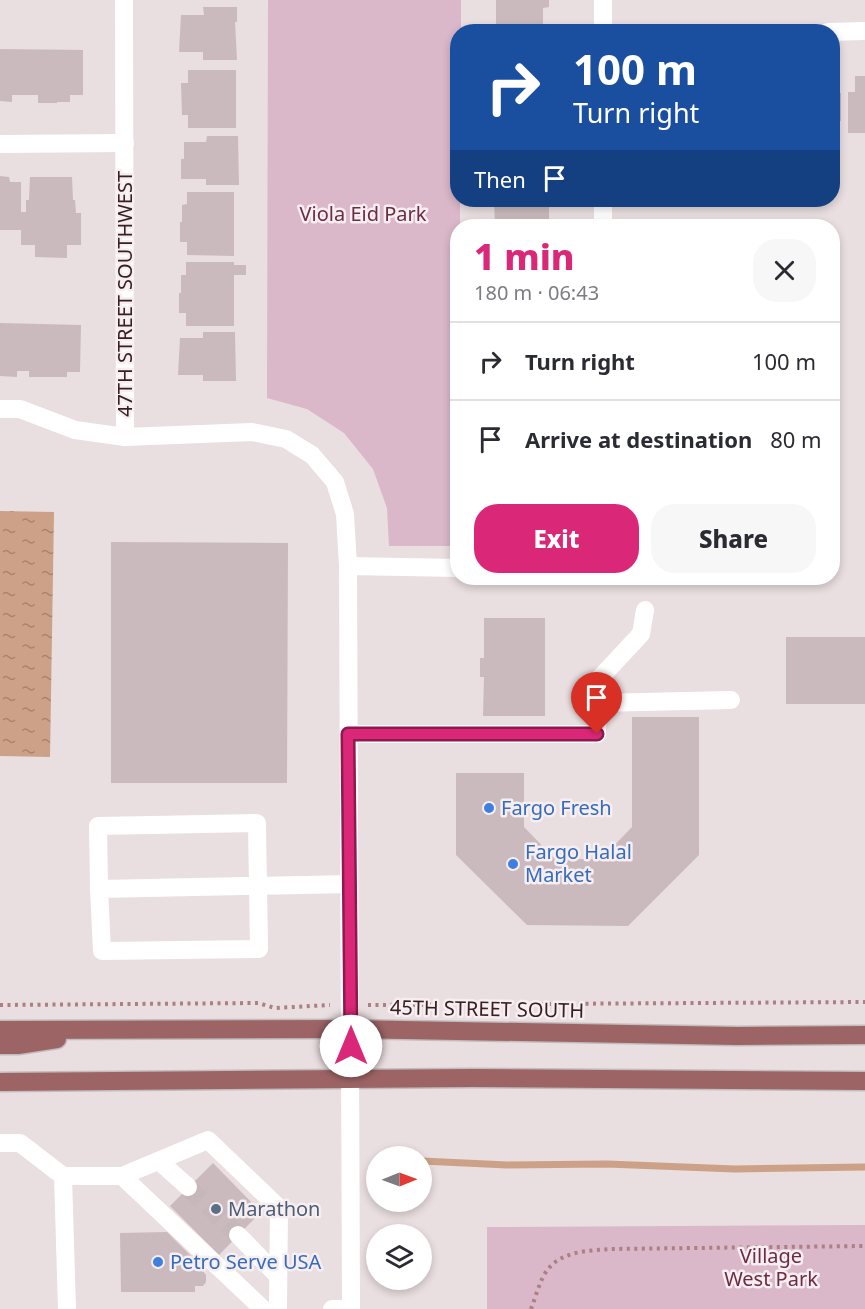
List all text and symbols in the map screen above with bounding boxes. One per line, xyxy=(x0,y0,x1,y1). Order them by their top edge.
text: 100 m xyxy=(573,40,697,97)
icon: right xyxy=(474,48,552,126)
text: Turn right xyxy=(573,94,699,131)
icon: arrive xyxy=(538,162,571,195)
text: Then xyxy=(474,164,526,194)
street label: 47TH STREET SOUTHWEST xyxy=(111,171,138,417)
park label: Viola Eid Park xyxy=(300,200,427,227)
text: 1 min xyxy=(474,232,575,281)
button: close xyxy=(753,239,816,302)
text: 180 m · 06:43 xyxy=(474,279,599,306)
icon: right xyxy=(474,345,507,378)
text: Turn right xyxy=(525,346,635,376)
text: 100 m xyxy=(752,346,816,376)
icon: arrive xyxy=(474,423,507,456)
text: Arrive at destination xyxy=(525,424,752,454)
text: 80 m xyxy=(770,424,822,454)
button: Exit xyxy=(474,504,639,573)
button: Share xyxy=(651,504,816,573)
pin xyxy=(571,672,622,734)
icon: arrive xyxy=(580,681,613,714)
place label: Fargo Fresh xyxy=(501,794,612,821)
marker: Fargo Fresh xyxy=(482,801,496,815)
place label: Fargo Halal Market xyxy=(525,838,632,888)
marker: Fargo Halal Market xyxy=(506,857,520,871)
street label: 45TH STREET SOUTH xyxy=(390,993,584,1024)
position arrow xyxy=(319,1014,383,1078)
north arrow xyxy=(366,1146,432,1212)
map controls xyxy=(366,1146,432,1290)
place label: Marathon xyxy=(228,1195,320,1222)
marker: Marathon xyxy=(209,1202,223,1216)
button: layers xyxy=(366,1224,432,1290)
park label: Village West Park xyxy=(724,1242,818,1292)
place label: Petro Serve USA xyxy=(170,1248,322,1275)
marker: Petro Serve USA xyxy=(151,1255,165,1269)

